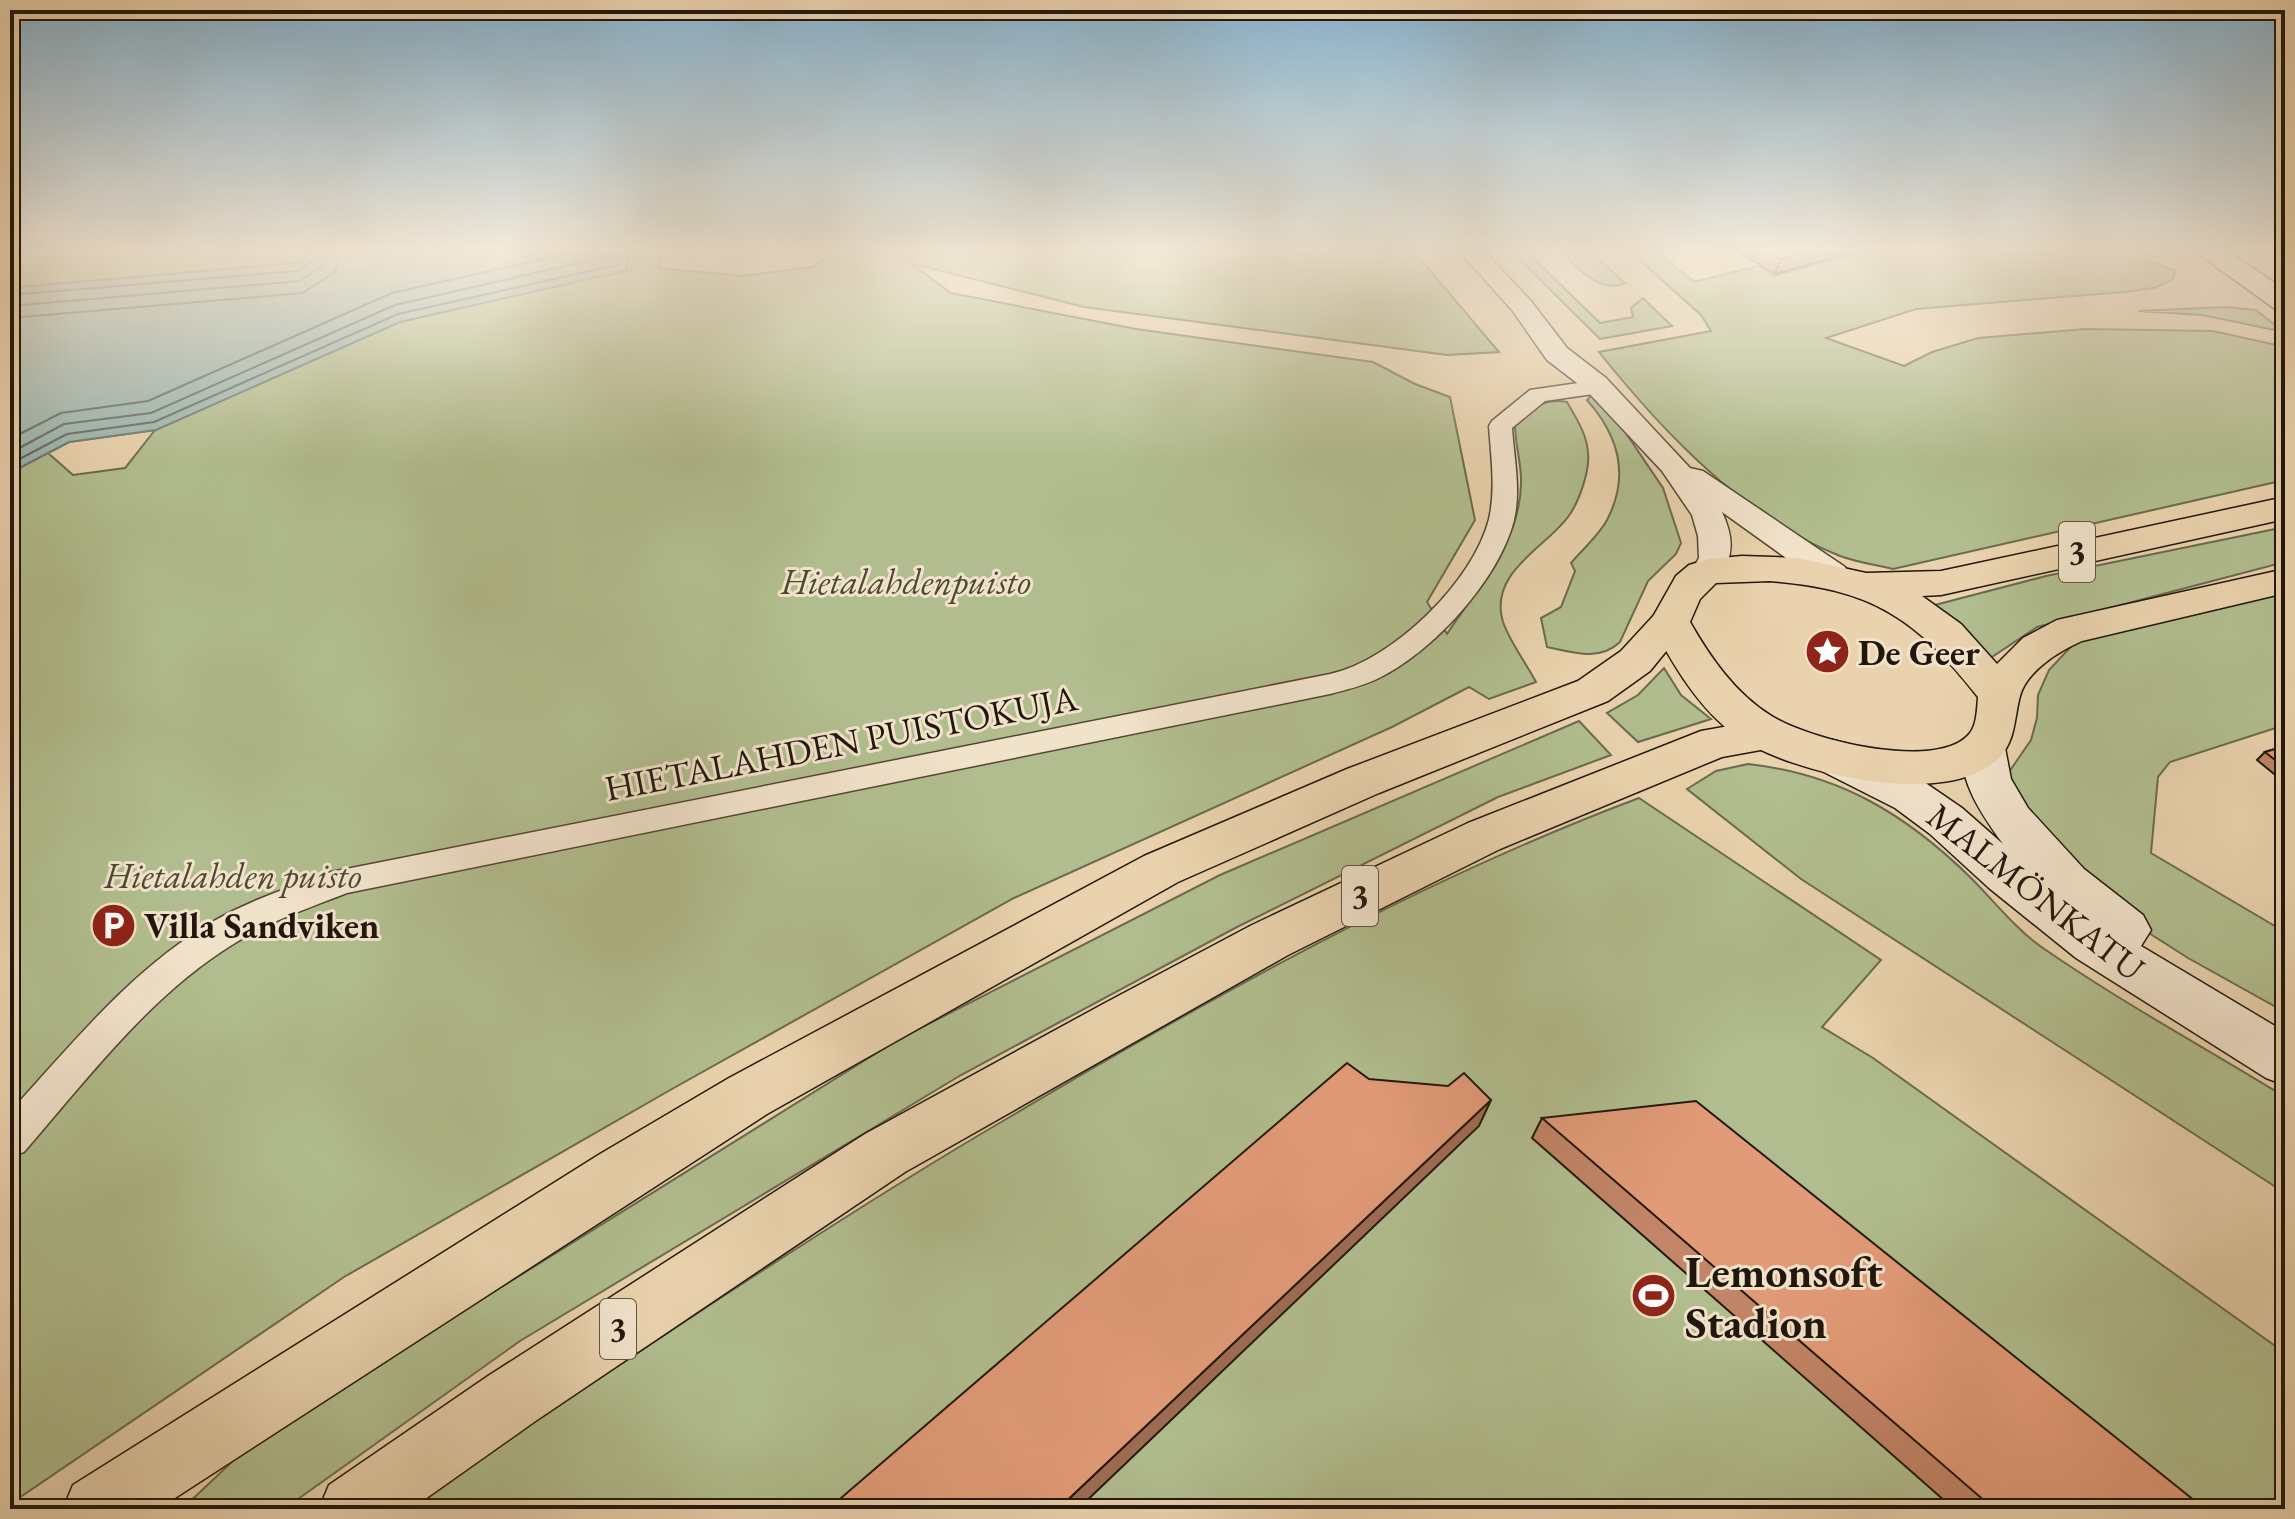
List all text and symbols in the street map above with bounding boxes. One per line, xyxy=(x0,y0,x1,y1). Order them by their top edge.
road number: 3 xyxy=(2059,522,2095,582)
park label: Hietalahdenpuisto xyxy=(780,558,1031,605)
place icon: De Geer xyxy=(1803,628,1851,676)
place label: De Geer xyxy=(1858,629,1980,676)
street label: HIETALAHDEN PUISTOKUJA xyxy=(601,674,1082,812)
street label: MALMÖNKATU xyxy=(1918,792,2155,992)
park label: Hietalahden puisto xyxy=(103,852,362,899)
road number: 3 xyxy=(1342,866,1378,926)
parking icon: Villa Sandviken xyxy=(89,901,137,949)
place label: Villa Sandviken xyxy=(144,902,379,949)
place label: Lemonsoft Stadion xyxy=(1685,1243,1883,1351)
sports icon: Lemonsoft Stadion xyxy=(1630,1272,1678,1320)
road number: 3 xyxy=(600,1299,636,1359)

